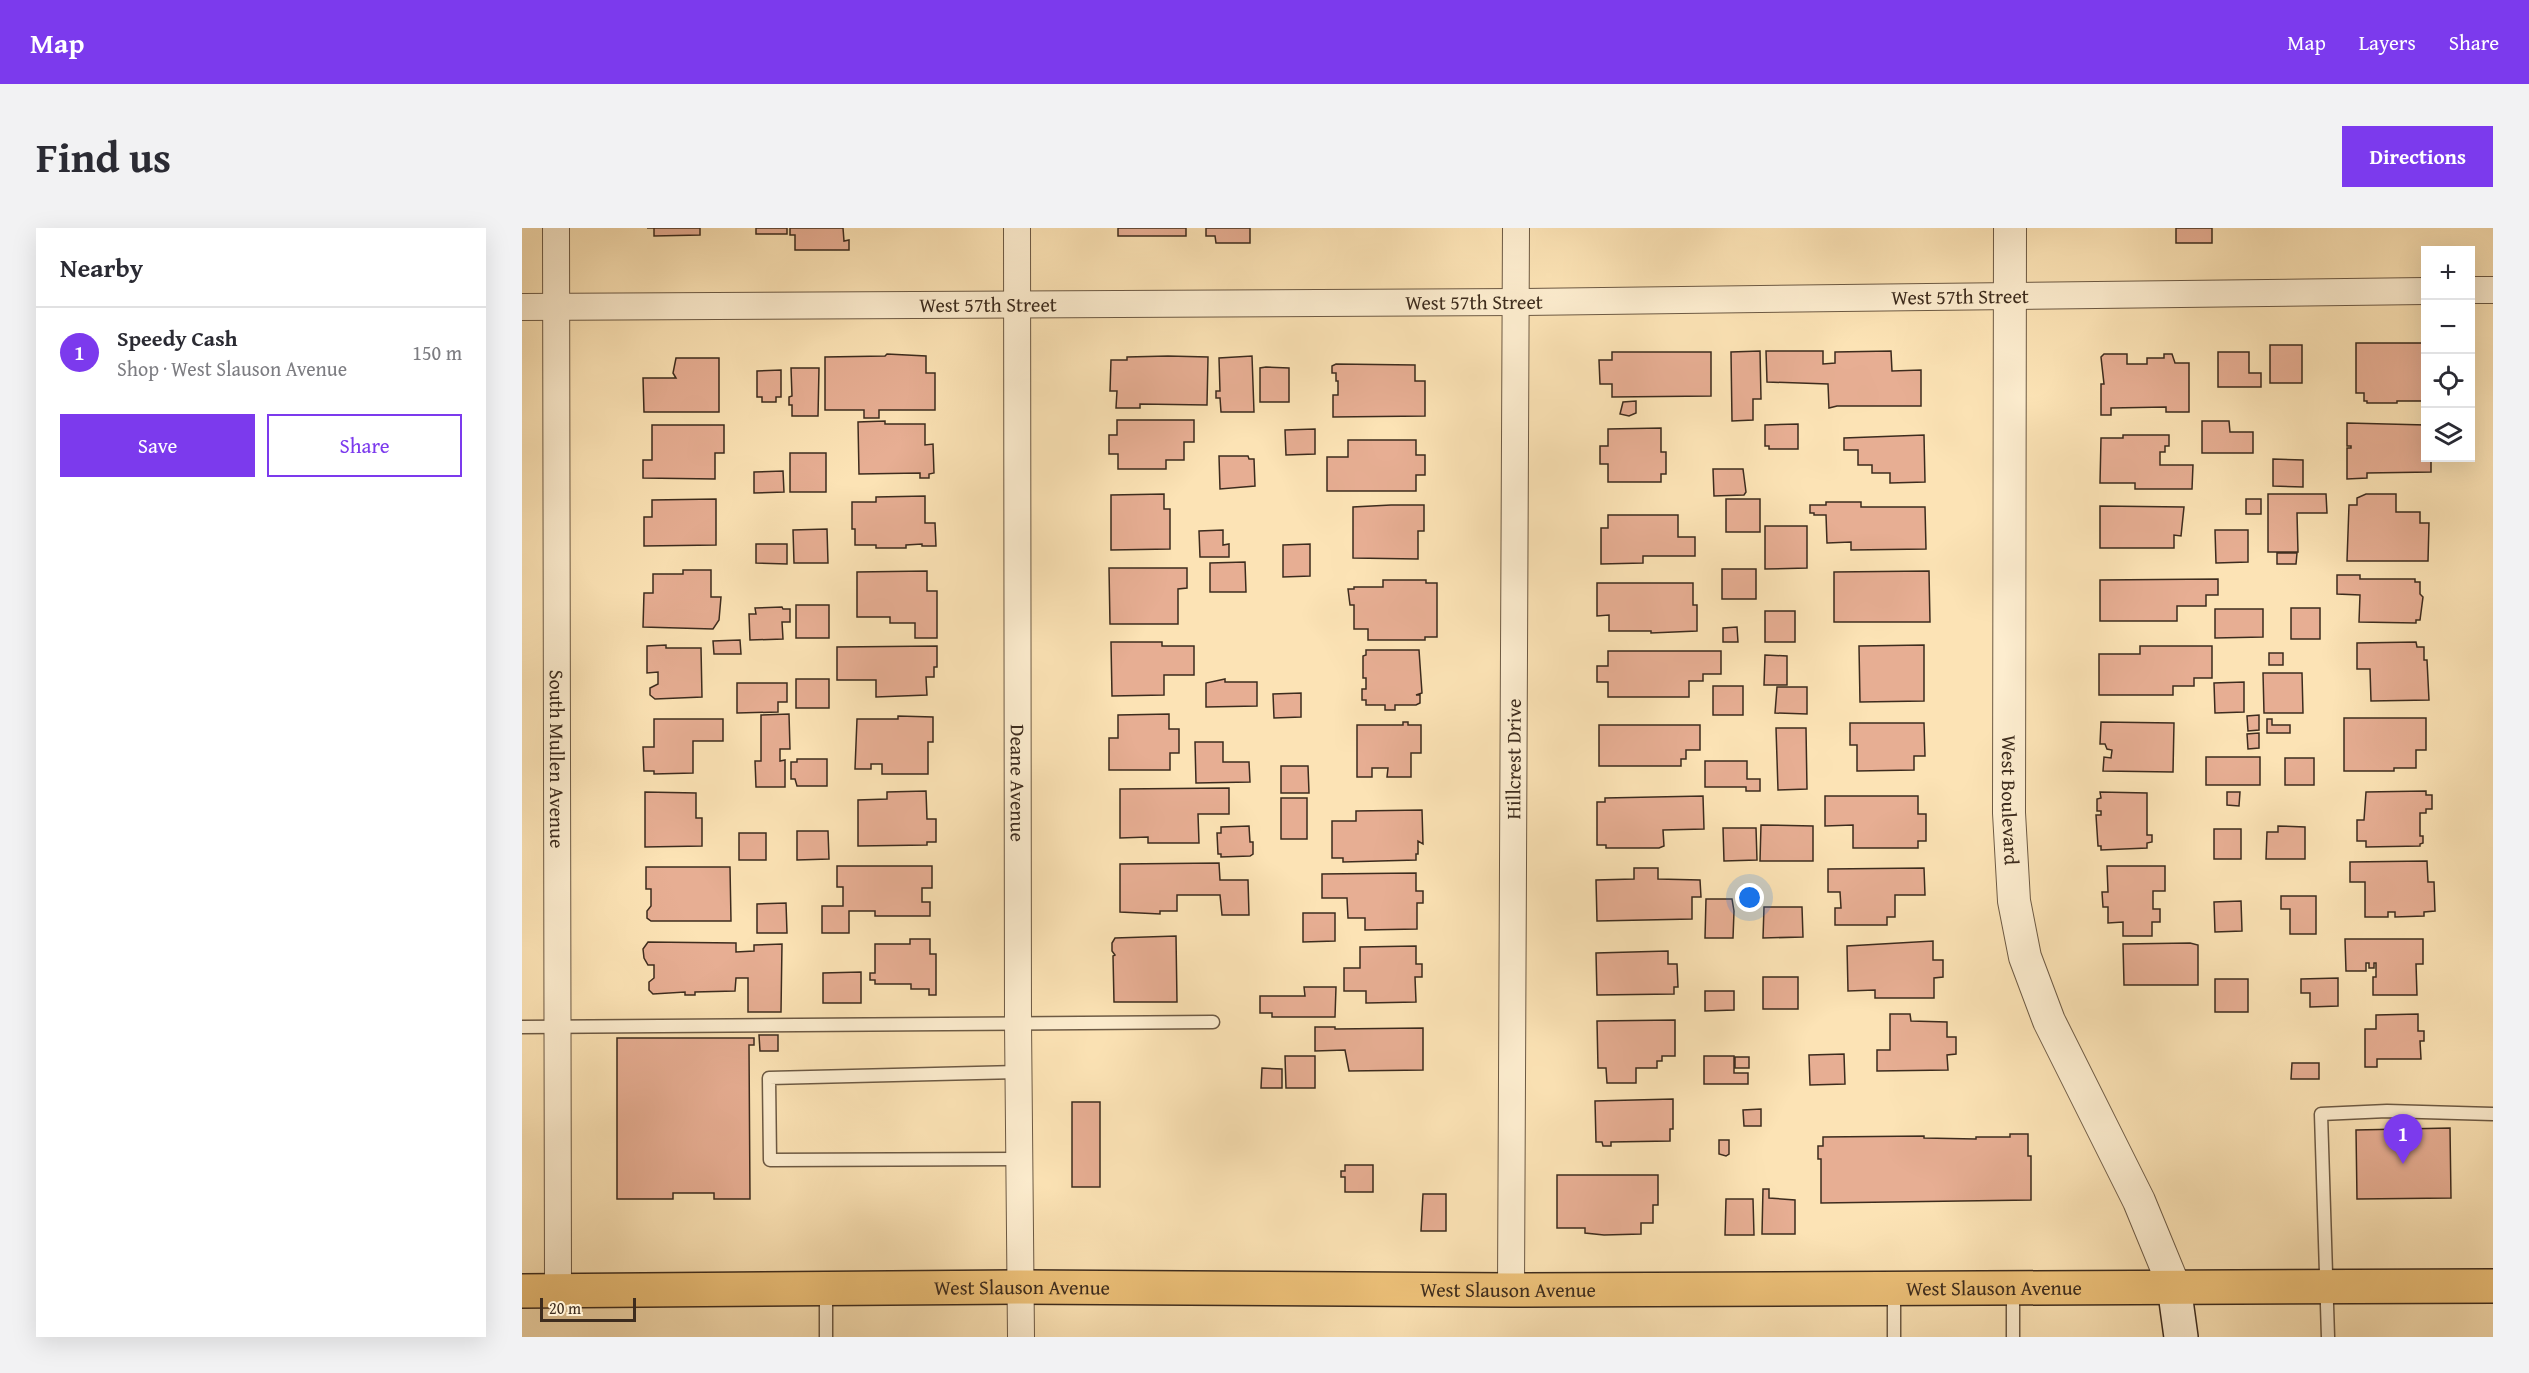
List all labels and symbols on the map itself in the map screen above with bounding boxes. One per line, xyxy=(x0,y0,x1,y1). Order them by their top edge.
street label: West 57th Street xyxy=(1891,281,2029,311)
street label: West 57th Street xyxy=(1405,287,1543,317)
street label: West 57th Street xyxy=(919,289,1057,319)
street label: South Mullen Avenue xyxy=(543,670,572,848)
street label: Hillcrest Drive xyxy=(1498,699,1528,819)
street label: Deane Avenue xyxy=(1004,724,1033,842)
street label: West Boulevard xyxy=(1995,735,2027,866)
your location xyxy=(1735,883,1764,912)
pin: 1 xyxy=(2384,1114,2422,1164)
street label: West Slauson Avenue xyxy=(934,1272,1110,1302)
street label: West Slauson Avenue xyxy=(1906,1273,2082,1302)
street label: West Slauson Avenue xyxy=(1420,1274,1596,1304)
scale bar xyxy=(540,1295,636,1322)

